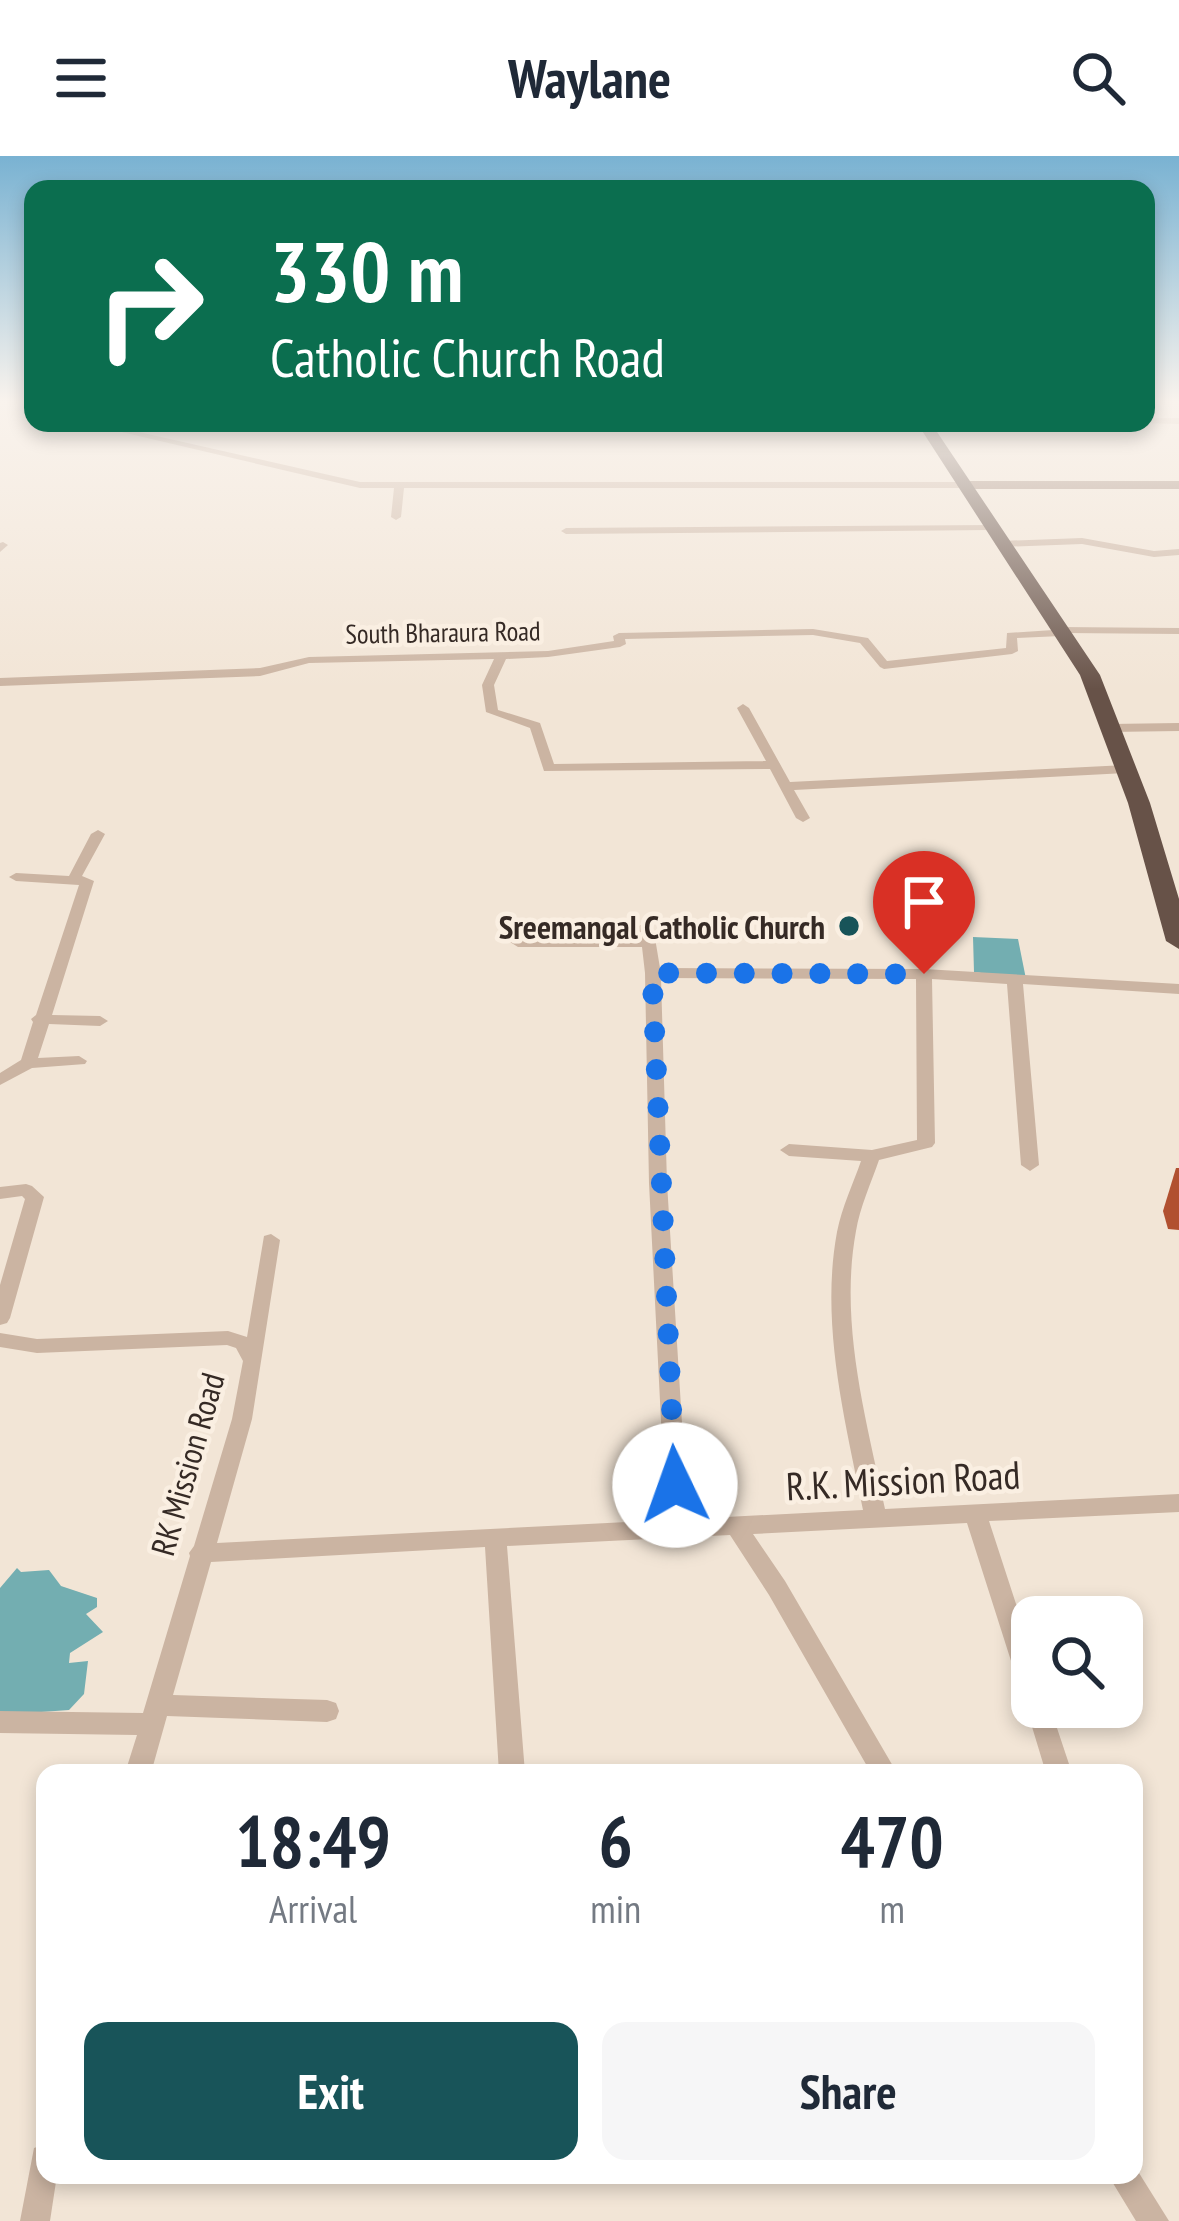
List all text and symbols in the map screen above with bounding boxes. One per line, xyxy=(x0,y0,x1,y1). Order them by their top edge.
text: Waylane xyxy=(508,43,671,113)
icon: menu xyxy=(48,45,114,111)
icon: search xyxy=(1065,45,1131,111)
text: 330 m xyxy=(270,216,463,325)
icon: right xyxy=(72,228,228,384)
text: Catholic Church Road xyxy=(270,322,665,392)
street label: South Bharaura Road xyxy=(345,613,541,651)
pin xyxy=(873,851,975,974)
icon: arrive xyxy=(891,869,957,935)
place label: Sreemangal Catholic Church xyxy=(499,905,825,948)
marker: Sreemangal Catholic Church xyxy=(836,913,862,939)
street label: RK Mission Road xyxy=(140,1368,234,1560)
position arrow xyxy=(612,1422,738,1548)
street label: R.K. Mission Road xyxy=(785,1448,1021,1512)
map controls xyxy=(1011,1596,1143,1728)
button: search xyxy=(1011,1596,1143,1728)
text: 18:49 xyxy=(235,1794,391,1887)
text: 6 xyxy=(599,1794,633,1887)
text: 470 xyxy=(840,1794,944,1887)
text: Arrival xyxy=(269,1883,357,1934)
text: min xyxy=(590,1883,641,1934)
text: m xyxy=(879,1883,905,1934)
button: Exit xyxy=(84,2022,578,2160)
button: Share xyxy=(602,2022,1095,2160)

